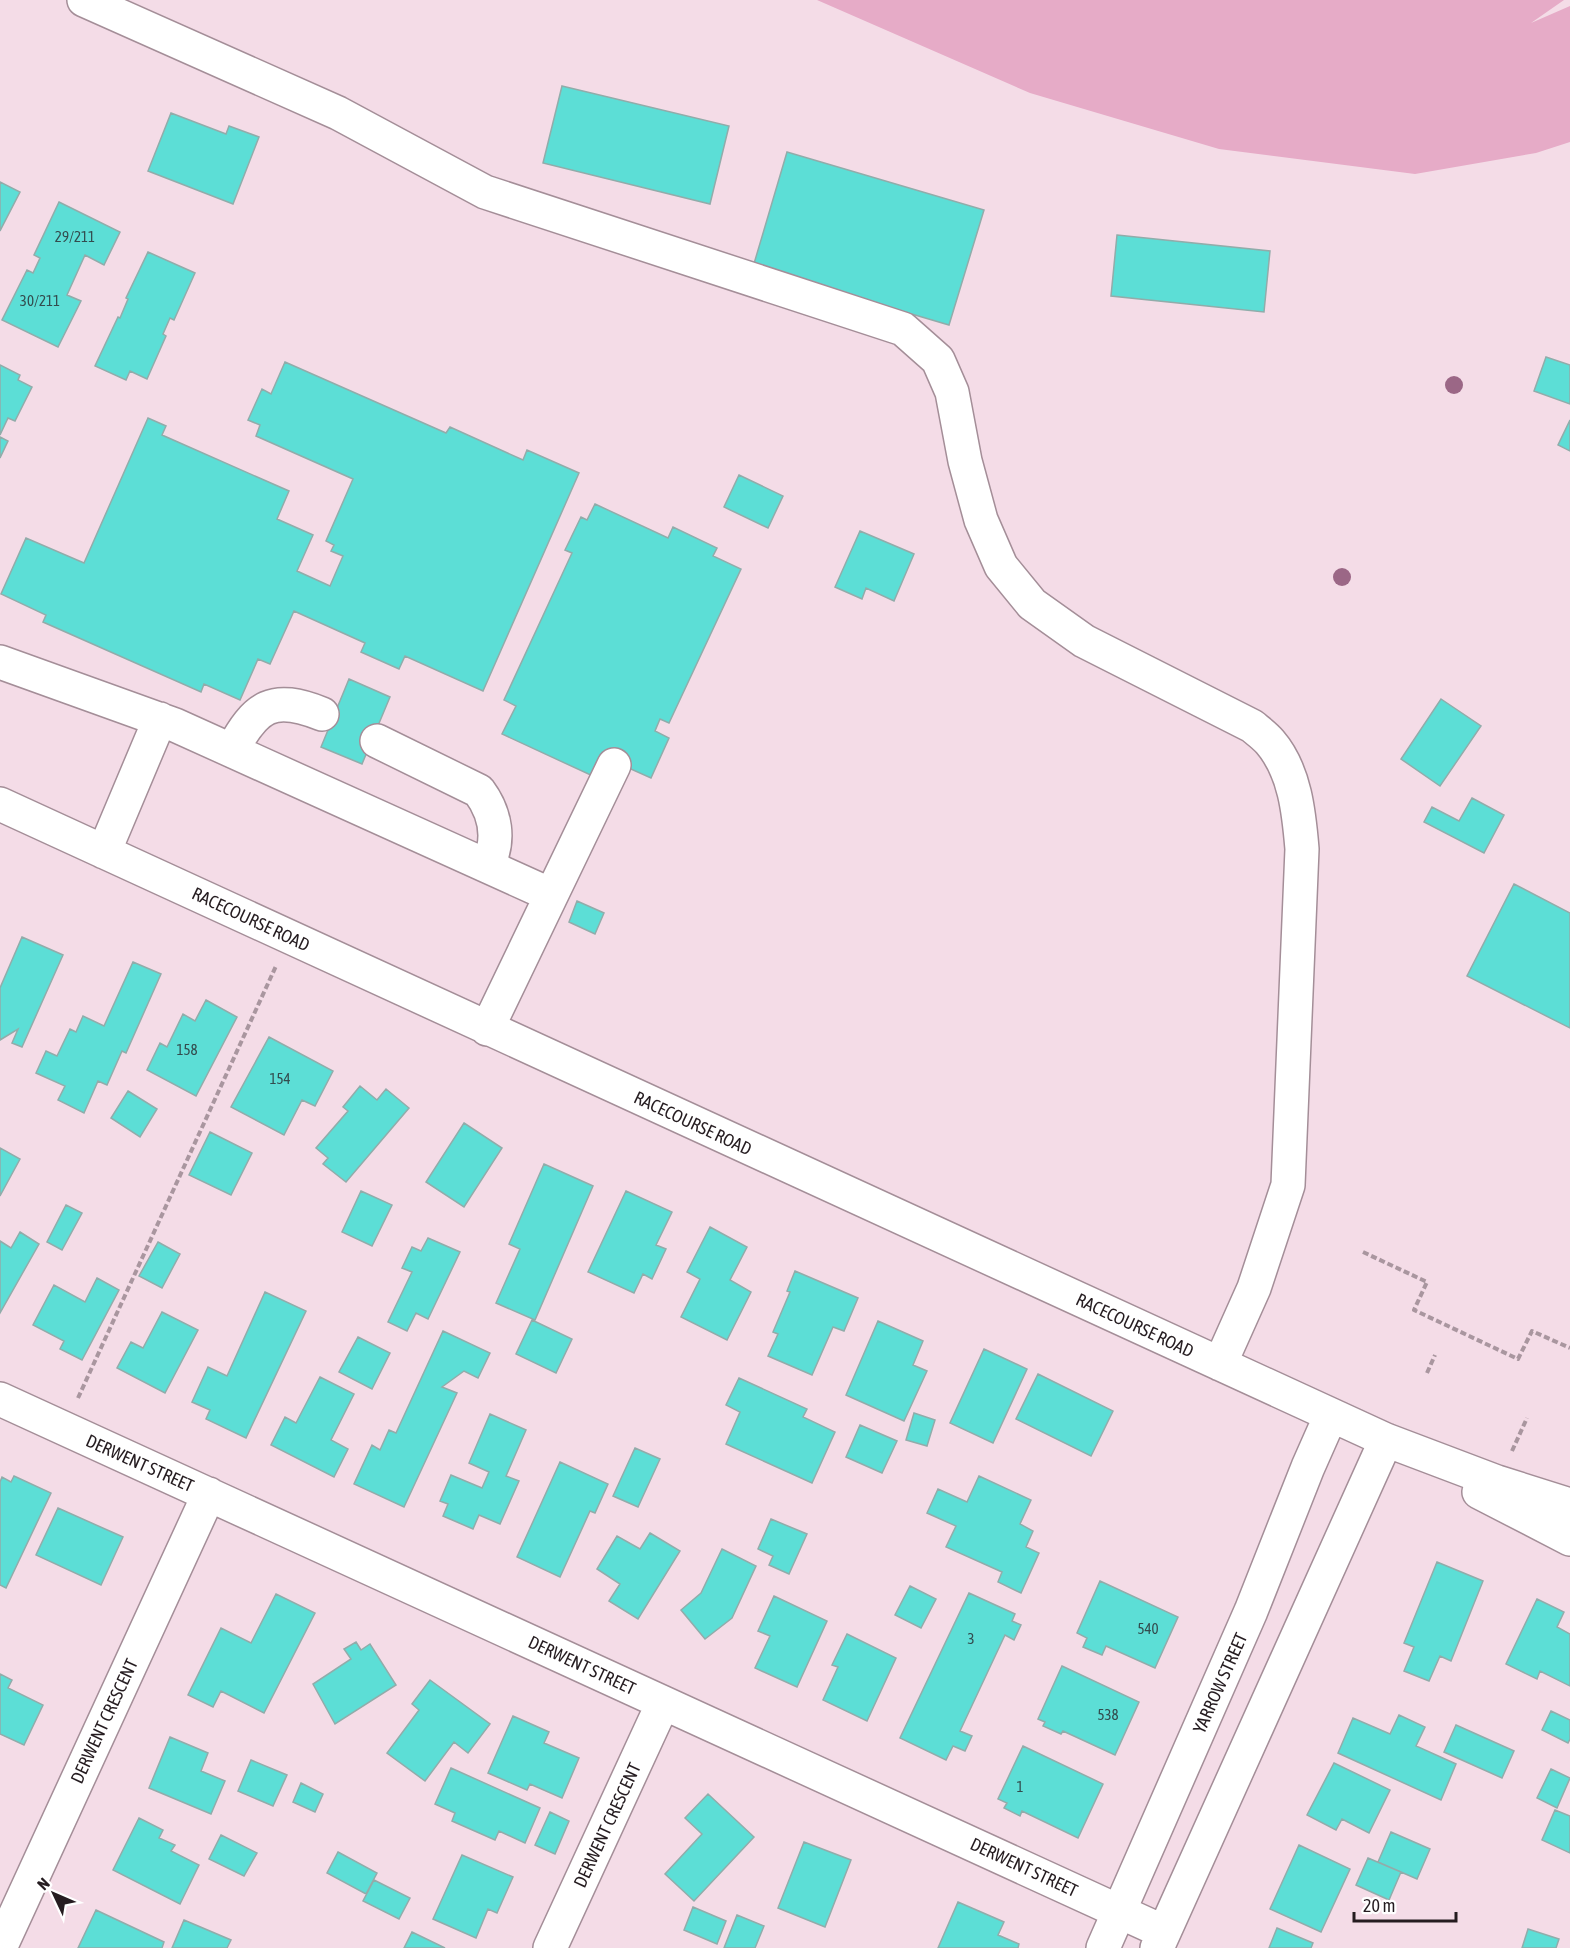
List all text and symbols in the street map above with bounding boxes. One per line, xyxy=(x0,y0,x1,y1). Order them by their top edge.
house number: 29/211 xyxy=(55,228,95,245)
house number: 30/211 xyxy=(20,292,60,309)
street label: RACECOURSE ROAD xyxy=(189,883,313,955)
house number: 158 xyxy=(176,1041,198,1058)
house number: 154 xyxy=(269,1070,291,1087)
street label: RACECOURSE ROAD xyxy=(631,1087,755,1159)
street label: RACECOURSE ROAD xyxy=(1073,1289,1197,1361)
street label: DERWENT STREET xyxy=(83,1430,197,1496)
house number: 540 xyxy=(1137,1620,1159,1637)
house number: 3 xyxy=(967,1630,975,1647)
street label: YARROW STREET xyxy=(1189,1630,1251,1736)
street label: DERWENT STREET xyxy=(525,1631,639,1699)
street label: DERWENT CRESCENT xyxy=(66,1655,142,1787)
house number: 538 xyxy=(1097,1706,1119,1723)
street label: DERWENT CRESCENT xyxy=(569,1759,645,1891)
house number: 1 xyxy=(1016,1778,1024,1795)
street label: DERWENT STREET xyxy=(967,1833,1081,1901)
north arrow xyxy=(24,1864,84,1924)
text: N xyxy=(33,1874,53,1893)
scale bar xyxy=(1354,1885,1456,1923)
text: 20 m xyxy=(1363,1895,1395,1916)

